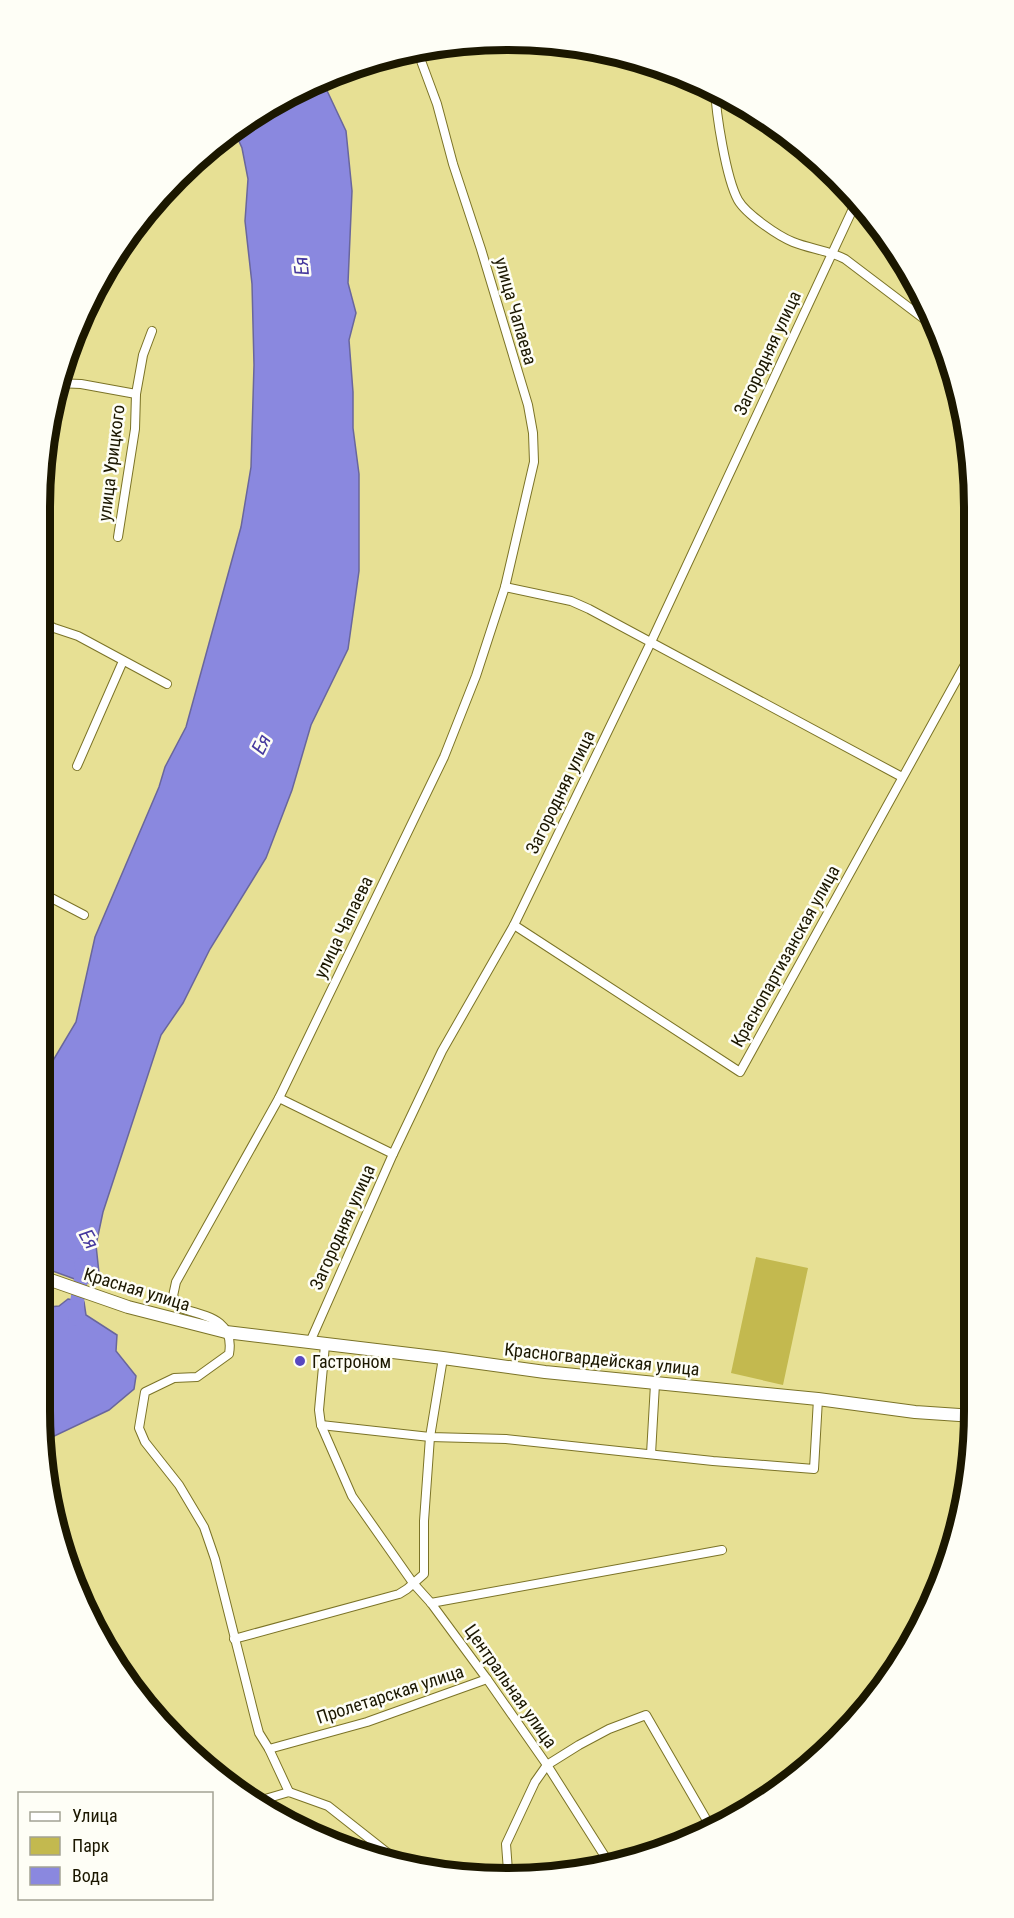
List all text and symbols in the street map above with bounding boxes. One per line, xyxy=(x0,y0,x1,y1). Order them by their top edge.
water label: Ея xyxy=(288,255,314,277)
street label: улица Чапаева xyxy=(491,255,541,367)
street label: Загородняя улица xyxy=(729,288,805,418)
street label: улица Урицкого xyxy=(93,404,129,522)
street label: Загородняя улица xyxy=(521,727,599,857)
water label: Ея xyxy=(246,730,276,758)
street label: Краснопартизанская улица xyxy=(726,862,844,1050)
street label: улица Чапаева xyxy=(309,872,377,982)
street label: Загородняя улица xyxy=(305,1161,379,1293)
water label: Ея xyxy=(74,1225,104,1253)
street label: Красная улица xyxy=(81,1263,193,1315)
street label: Красногвардейская улица xyxy=(503,1338,701,1380)
place label: Гастроном xyxy=(312,1351,391,1372)
marker: Гастроном xyxy=(293,1354,307,1368)
street label: Центральная улица xyxy=(460,1620,562,1752)
street label: Пролетарская улица xyxy=(314,1660,466,1728)
legend xyxy=(18,1792,213,1900)
text: Улица xyxy=(72,1805,118,1826)
text: Парк xyxy=(72,1835,110,1856)
text: Вода xyxy=(72,1865,109,1886)

